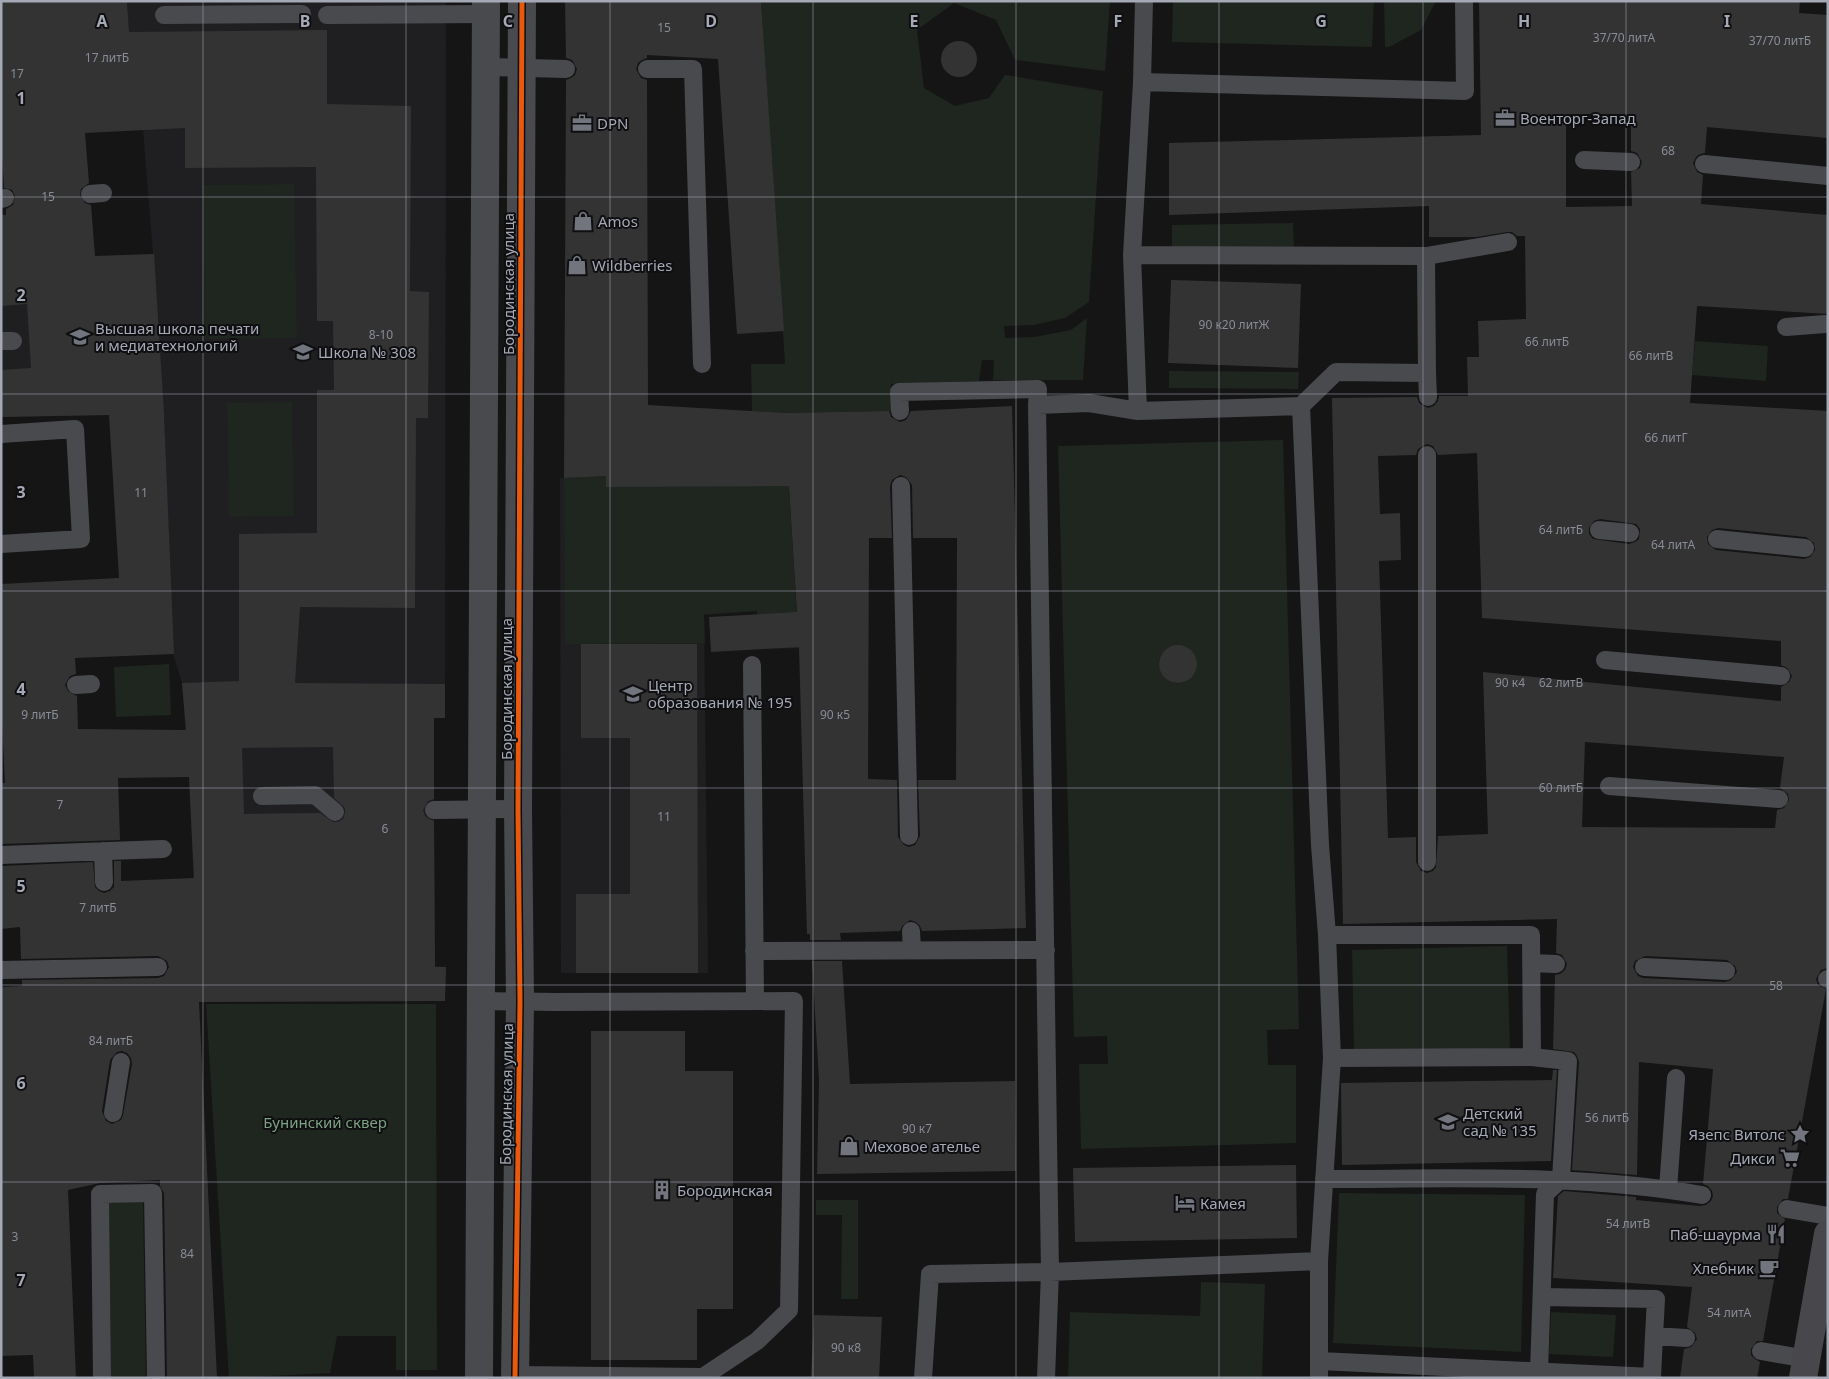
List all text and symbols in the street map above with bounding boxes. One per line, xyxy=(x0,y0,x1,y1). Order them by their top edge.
text: A xyxy=(96,10,108,32)
text: B xyxy=(300,10,310,32)
text: C xyxy=(503,10,513,32)
text: D xyxy=(705,10,717,32)
text: E xyxy=(910,10,919,32)
text: F xyxy=(1114,10,1122,32)
text: G xyxy=(1315,10,1327,32)
text: H xyxy=(1518,10,1530,32)
text: I xyxy=(1724,10,1730,32)
house number: 15 xyxy=(657,19,671,36)
house number: 37/70 литА xyxy=(1593,29,1656,46)
house number: 37/70 литБ xyxy=(1749,32,1811,49)
house number: 17 литБ xyxy=(85,49,129,66)
house number: 17 xyxy=(10,65,24,82)
text: 1 xyxy=(16,87,26,109)
office icon: Военторг-Запад xyxy=(1494,107,1516,129)
place label: Военторг-Запад xyxy=(1520,108,1636,128)
office icon: DPN xyxy=(571,112,593,134)
place label: DPN xyxy=(597,113,628,133)
house number: 68 xyxy=(1661,142,1675,159)
house number: 15 xyxy=(41,188,55,205)
shop icon: Amos xyxy=(572,210,594,232)
place label: Amos xyxy=(598,211,638,231)
street label: Бородинская улица xyxy=(498,213,518,355)
shop icon: Wildberries xyxy=(566,254,588,276)
place label: Wildberries xyxy=(592,255,673,275)
text: 2 xyxy=(16,284,26,306)
house number: 90 к20 литЖ xyxy=(1199,316,1270,333)
place label: Высшая школа печати и медиатехнологий xyxy=(95,318,259,355)
school or university icon: Высшая школа печати и медиатехнологий xyxy=(69,326,91,348)
house number: 8-10 xyxy=(369,326,393,343)
house number: 66 литБ xyxy=(1525,333,1569,350)
school or university icon: Школа № 308 xyxy=(292,341,314,363)
place label: Школа № 308 xyxy=(318,342,416,362)
house number: 66 литВ xyxy=(1629,347,1674,364)
house number: 66 литГ xyxy=(1644,429,1688,446)
text: 3 xyxy=(16,481,26,503)
house number: 11 xyxy=(134,484,148,501)
house number: 64 литБ xyxy=(1539,521,1583,538)
house number: 64 литА xyxy=(1651,536,1695,553)
street label: Бородинская улица xyxy=(496,618,516,760)
house number: 90 к4 xyxy=(1495,674,1525,691)
house number: 62 литВ xyxy=(1539,674,1584,691)
place label: Центр образования № 195 xyxy=(648,675,792,712)
text: 4 xyxy=(16,678,26,700)
school or university icon: Центр образования № 195 xyxy=(622,683,644,705)
house number: 9 литБ xyxy=(21,706,59,723)
house number: 90 к5 xyxy=(820,706,850,723)
house number: 60 литБ xyxy=(1539,779,1583,796)
house number: 7 xyxy=(57,796,64,813)
house number: 11 xyxy=(657,808,671,825)
house number: 6 xyxy=(382,820,389,837)
text: 5 xyxy=(16,875,26,897)
house number: 7 литБ xyxy=(79,899,117,916)
house number: 58 xyxy=(1769,977,1783,994)
street label: Бородинская улица xyxy=(495,1023,517,1165)
house number: 84 литБ xyxy=(89,1032,133,1049)
text: 6 xyxy=(16,1072,26,1094)
place label: Детский сад № 135 xyxy=(1463,1103,1537,1140)
house number: 56 литБ xyxy=(1585,1109,1629,1126)
school or university icon: Детский сад № 135 xyxy=(1437,1111,1459,1133)
park label: Бунинский сквер xyxy=(263,1112,387,1132)
house number: 90 к7 xyxy=(902,1120,932,1137)
place icon: Язепс Витолс xyxy=(1789,1123,1811,1145)
place label: Язепс Витолс xyxy=(1688,1124,1785,1144)
shop icon: Меховое ателье xyxy=(838,1135,860,1157)
place label: Меховое ателье xyxy=(864,1136,980,1156)
supermarket icon: Дикси xyxy=(1779,1147,1801,1169)
place label: Дикси xyxy=(1730,1148,1775,1168)
building icon: Бородинская xyxy=(651,1179,673,1201)
place label: Бородинская xyxy=(677,1180,773,1200)
hotel icon: Камея xyxy=(1174,1192,1196,1214)
place label: Камея xyxy=(1200,1193,1246,1213)
house number: 54 литВ xyxy=(1606,1215,1651,1232)
restaurant icon: Паб-шаурма xyxy=(1765,1223,1787,1245)
place label: Паб-шаурма xyxy=(1670,1224,1761,1244)
house number: 3 xyxy=(12,1228,19,1245)
house number: 84 xyxy=(180,1245,194,1262)
cafe icon: Хлебник xyxy=(1758,1257,1780,1279)
place label: Хлебник xyxy=(1693,1258,1754,1278)
text: 7 xyxy=(16,1269,26,1291)
house number: 54 литА xyxy=(1707,1304,1751,1321)
house number: 90 к8 xyxy=(831,1339,861,1356)

